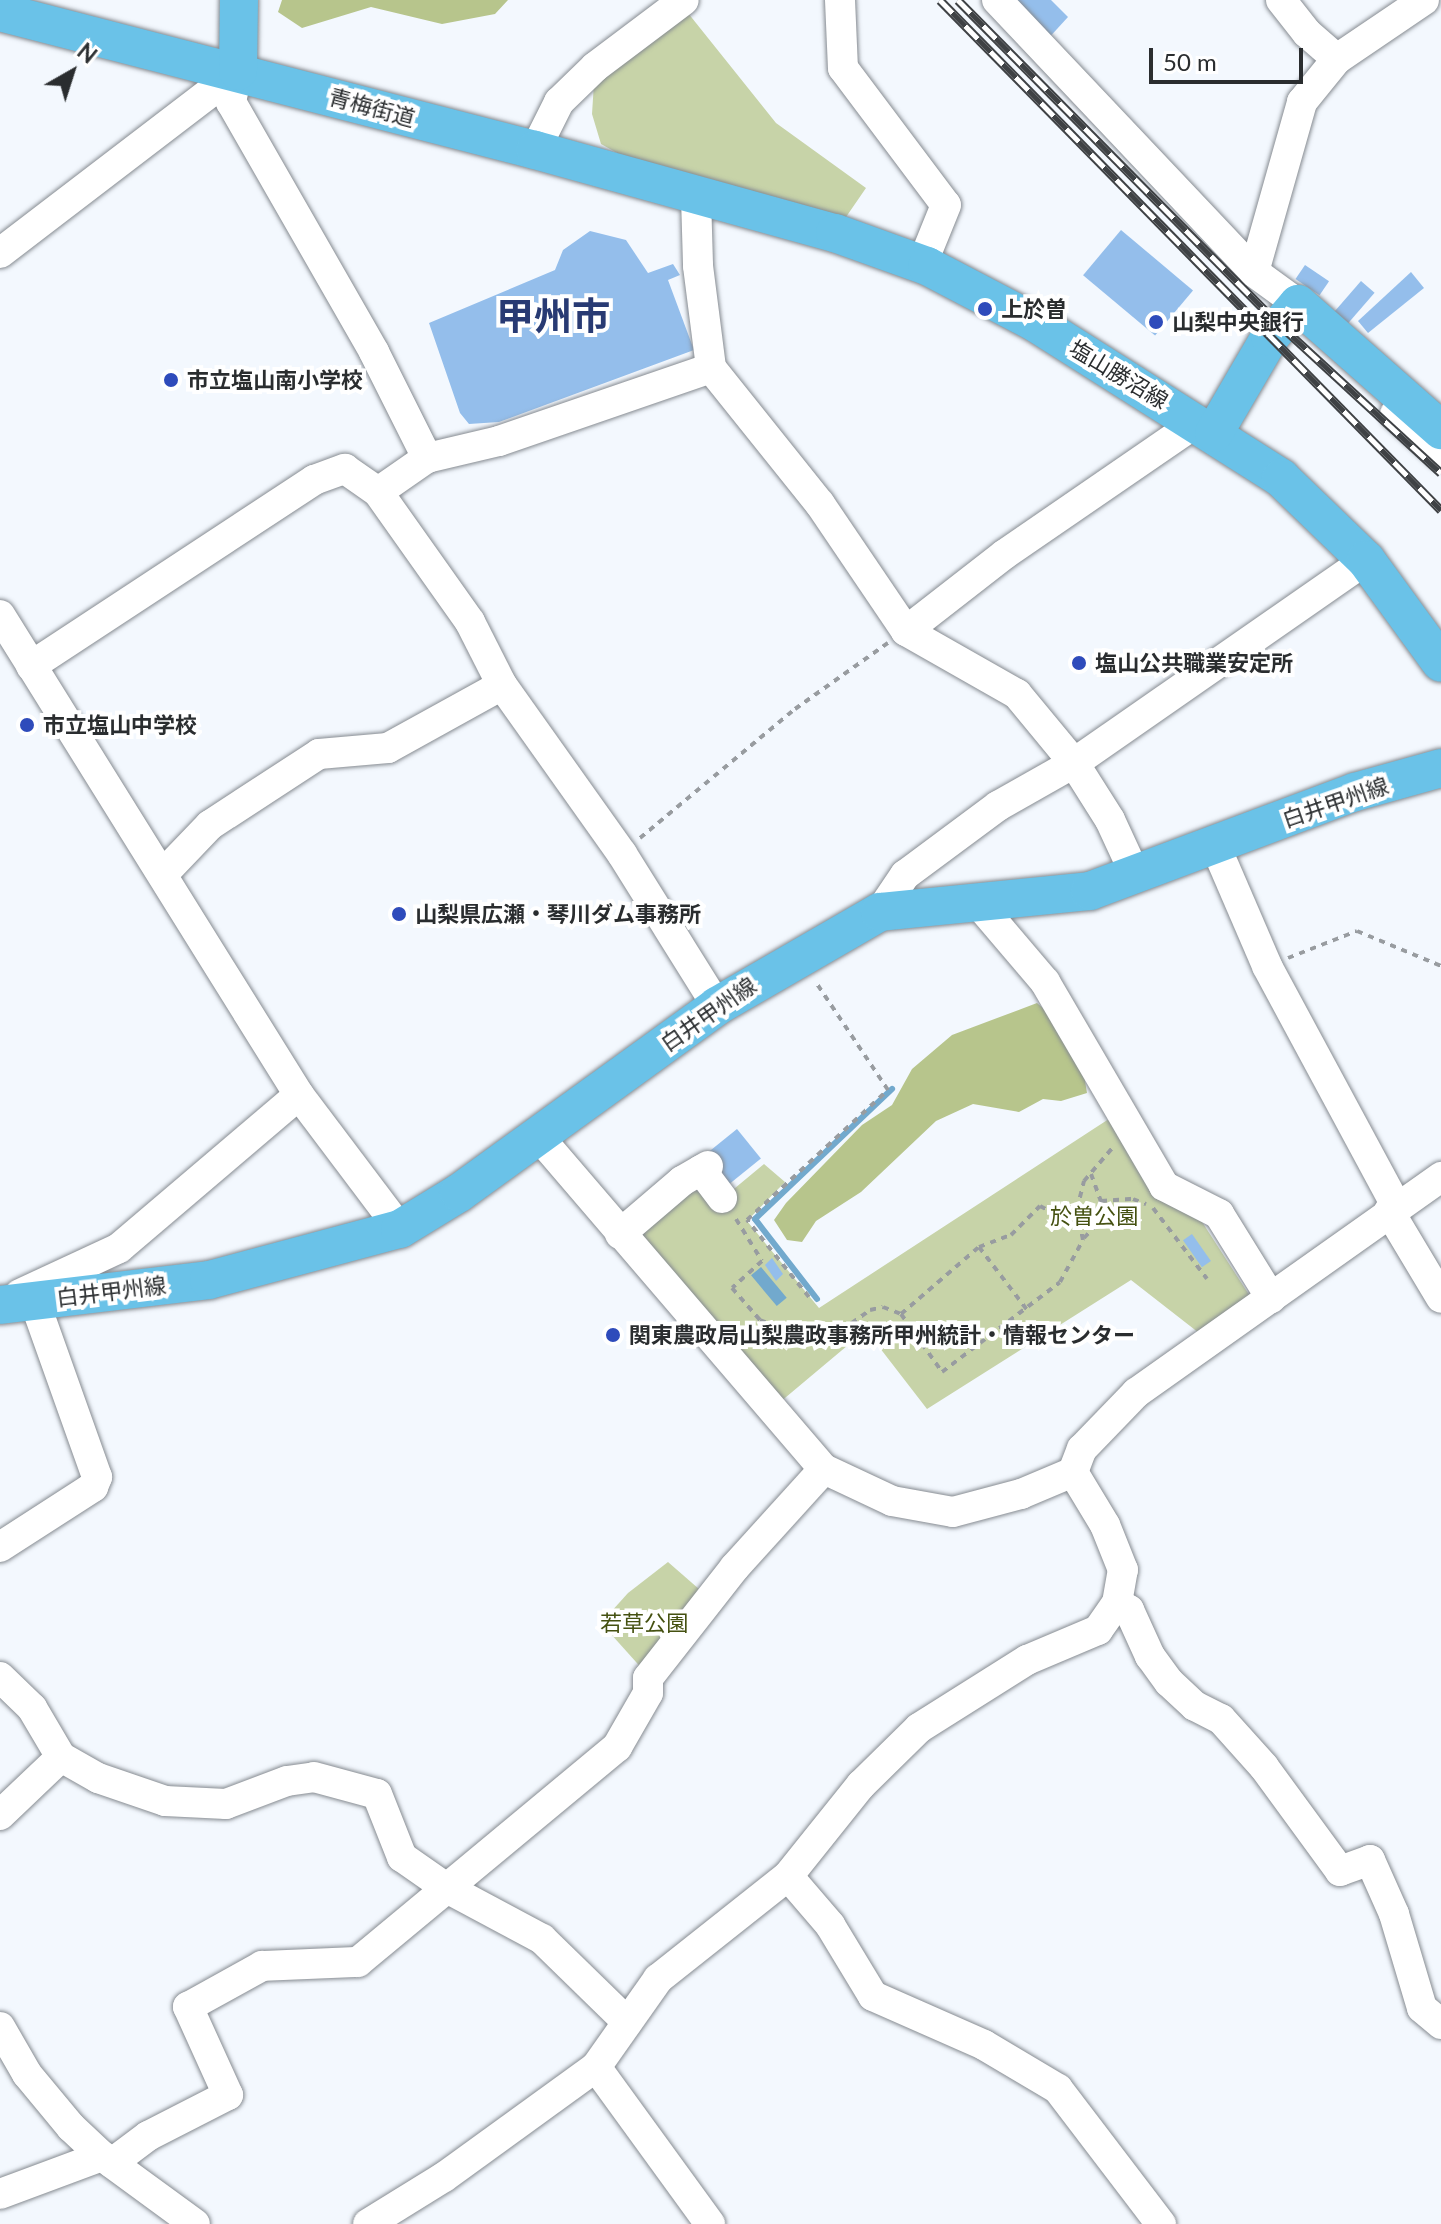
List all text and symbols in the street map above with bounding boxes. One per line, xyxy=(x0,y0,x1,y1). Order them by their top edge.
north arrow xyxy=(32,32,112,112)
scale bar xyxy=(1153,32,1307,82)
text: N xyxy=(72,37,102,69)
text: 50 m xyxy=(1163,47,1217,76)
street label: 青梅街道 xyxy=(326,83,418,131)
district label: 甲州市 xyxy=(496,293,610,339)
place label: 上於曽 xyxy=(1001,296,1067,322)
marker: 上於曽 xyxy=(976,300,994,318)
place label: 山梨中央銀行 xyxy=(1172,309,1304,335)
marker: 山梨中央銀行 xyxy=(1147,313,1165,331)
street label: 塩山勝沼線 xyxy=(1065,334,1173,414)
place label: 市立塩山南小学校 xyxy=(187,367,363,393)
marker: 市立塩山南小学校 xyxy=(162,371,180,389)
place label: 塩山公共職業安定所 xyxy=(1095,650,1293,676)
marker: 塩山公共職業安定所 xyxy=(1070,654,1088,672)
place label: 市立塩山中学校 xyxy=(43,712,197,738)
marker: 市立塩山中学校 xyxy=(18,716,36,734)
street label: 白井甲州線 xyxy=(1279,772,1391,832)
place label: 山梨県広瀬・琴川ダム事務所 xyxy=(415,901,701,927)
marker: 山梨県広瀬・琴川ダム事務所 xyxy=(390,905,408,923)
street label: 白井甲州線 xyxy=(655,972,761,1056)
park label: 於曽公園 xyxy=(1050,1203,1138,1229)
street label: 白井甲州線 xyxy=(55,1271,167,1311)
place label: 関東農政局山梨農政事務所甲州統計・情報センター xyxy=(629,1322,1135,1348)
marker: 関東農政局山梨農政事務所甲州統計・情報センター xyxy=(604,1326,622,1344)
park label: 若草公園 xyxy=(600,1610,688,1636)

